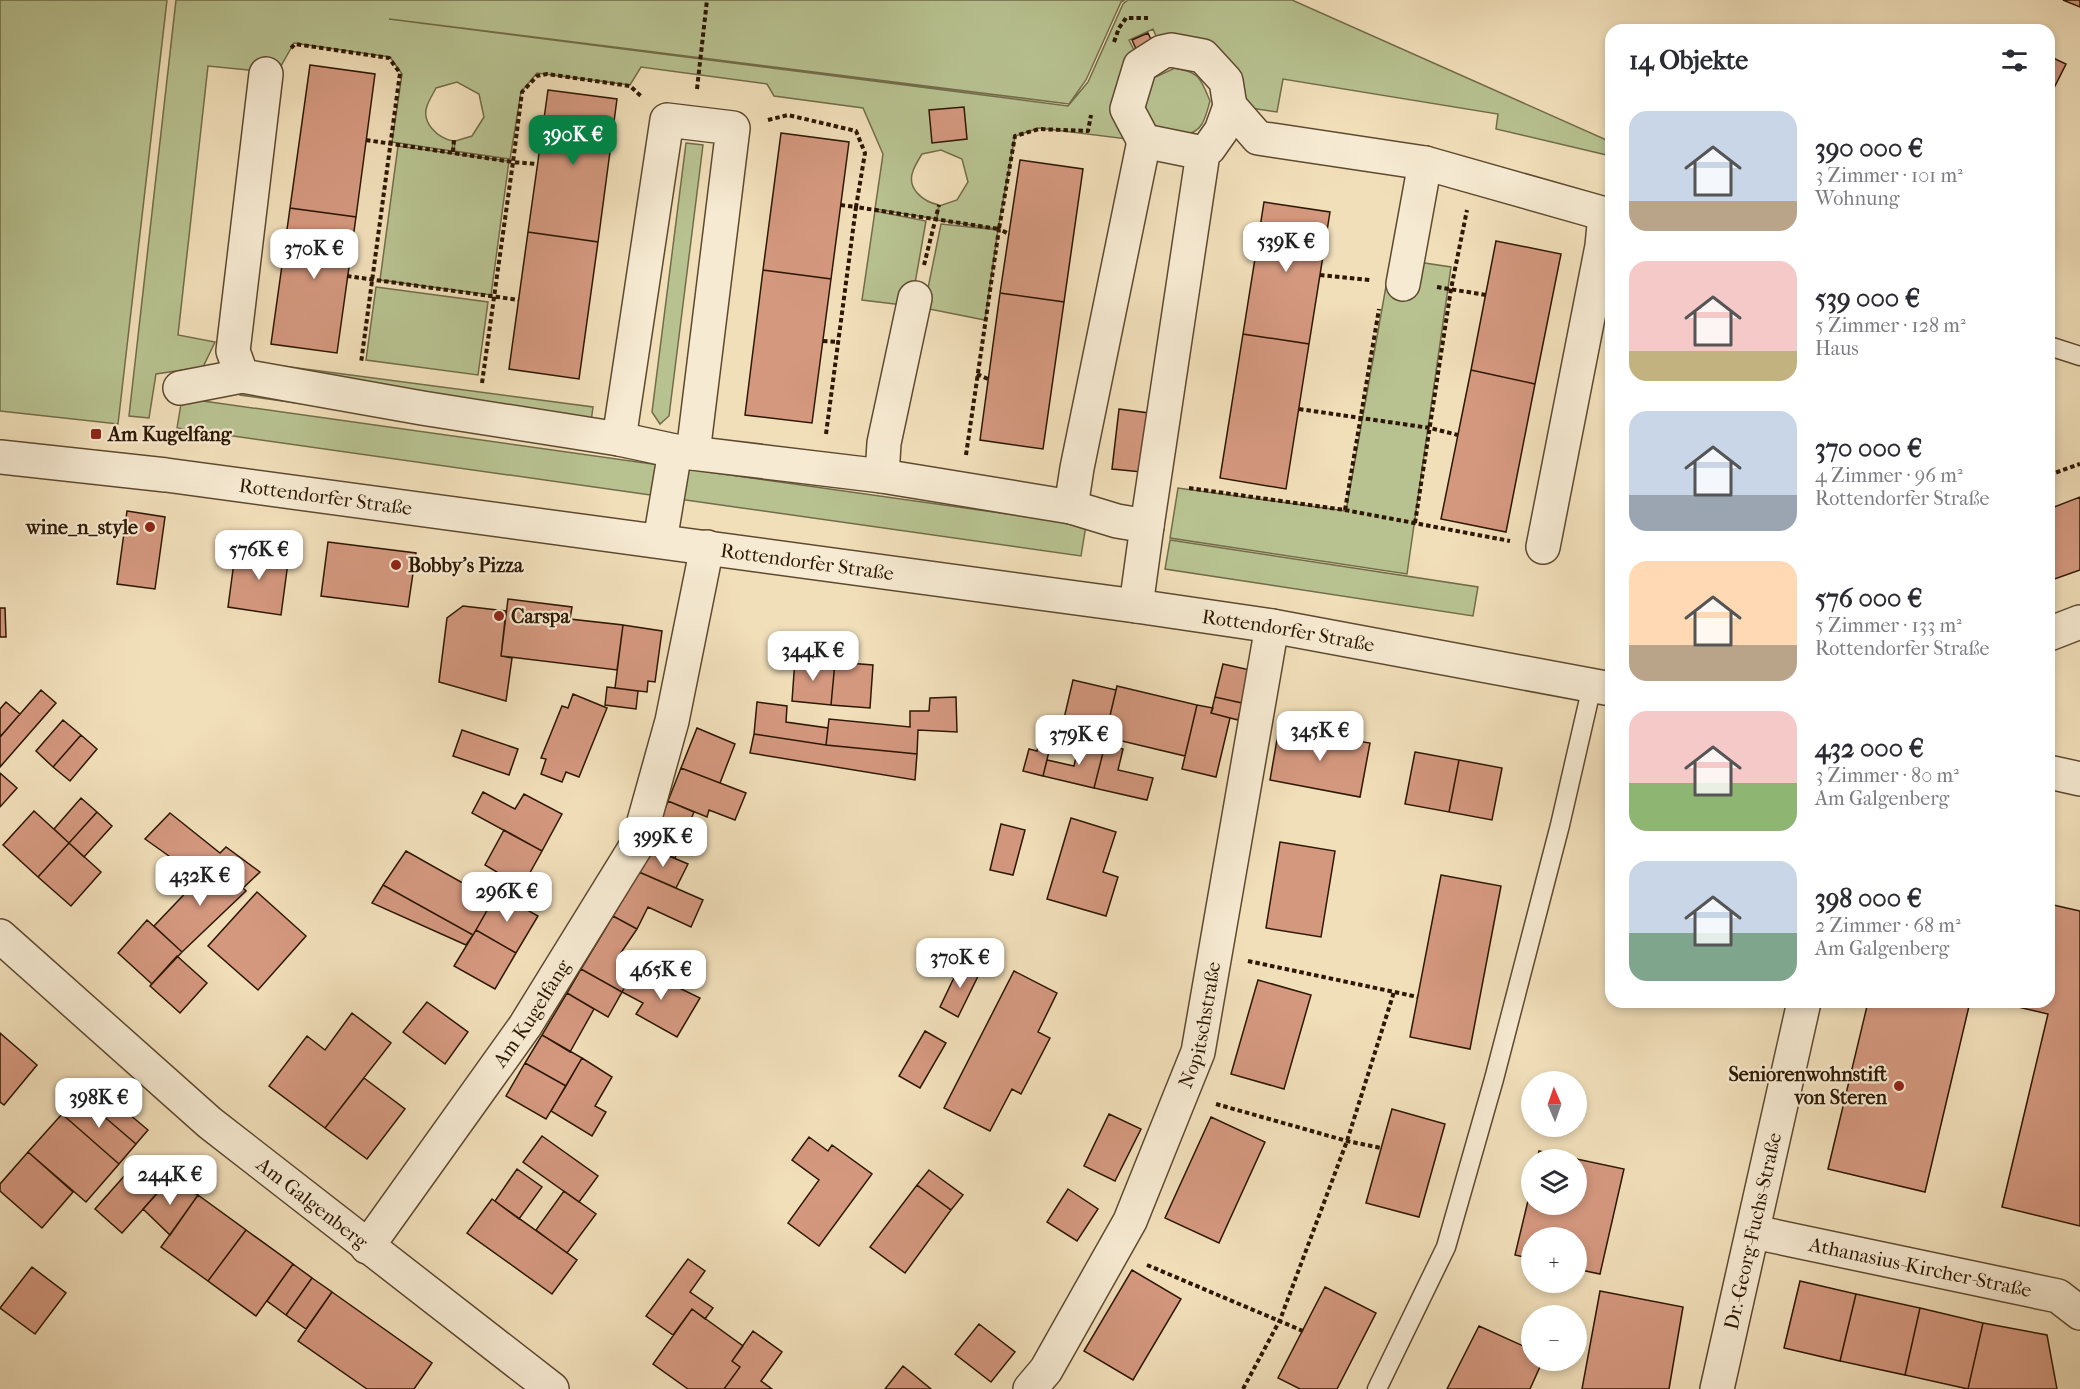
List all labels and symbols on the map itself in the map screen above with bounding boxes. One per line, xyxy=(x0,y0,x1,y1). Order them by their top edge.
pin: 390K € xyxy=(524,115,622,166)
pin: 539K € xyxy=(1237,222,1335,273)
pin: 370K € xyxy=(265,229,363,280)
place label: Am Kugelfang xyxy=(106,423,233,446)
marker: Am Kugelfang xyxy=(89,427,103,441)
street label: Rottendorfer Straße xyxy=(237,474,414,520)
place label: wine_n_style xyxy=(25,516,138,539)
marker: wine_n_style xyxy=(143,520,157,534)
pin: 576K € xyxy=(210,530,308,581)
street label: Rottendorfer Straße xyxy=(719,539,895,585)
place label: Bobby's Pizza xyxy=(408,554,524,577)
marker: Bobby's Pizza xyxy=(389,558,403,572)
place label: Carspa xyxy=(511,605,570,628)
street label: Rottendorfer Straße xyxy=(1200,605,1376,657)
marker: Carspa xyxy=(492,609,506,623)
pin: 344K € xyxy=(764,631,862,682)
pin: 345K € xyxy=(1271,711,1369,762)
pin: 379K € xyxy=(1030,715,1128,766)
pin: 399K € xyxy=(614,817,712,868)
pin: 432K € xyxy=(151,856,249,907)
pin: 296K € xyxy=(458,872,556,923)
pin: 370K € xyxy=(911,938,1009,989)
pin: 465K € xyxy=(612,950,710,1001)
street label: Am Kugelfang xyxy=(488,955,575,1072)
street label: Nopitschstraße xyxy=(1174,960,1226,1091)
place label: Seniorenwohnstift von Steren xyxy=(1728,1063,1888,1109)
north arrow xyxy=(1521,1071,1587,1137)
pin: 398K € xyxy=(50,1078,148,1129)
marker: Seniorenwohnstift von Steren xyxy=(1892,1079,1906,1093)
street label: Dr.-Georg-Fuchs-Straße xyxy=(1720,1130,1786,1332)
street label: Am Galgenberg xyxy=(251,1152,373,1254)
pin: 244K € xyxy=(121,1155,219,1206)
street label: Athanasius-Kircher-Straße xyxy=(1806,1233,2034,1302)

